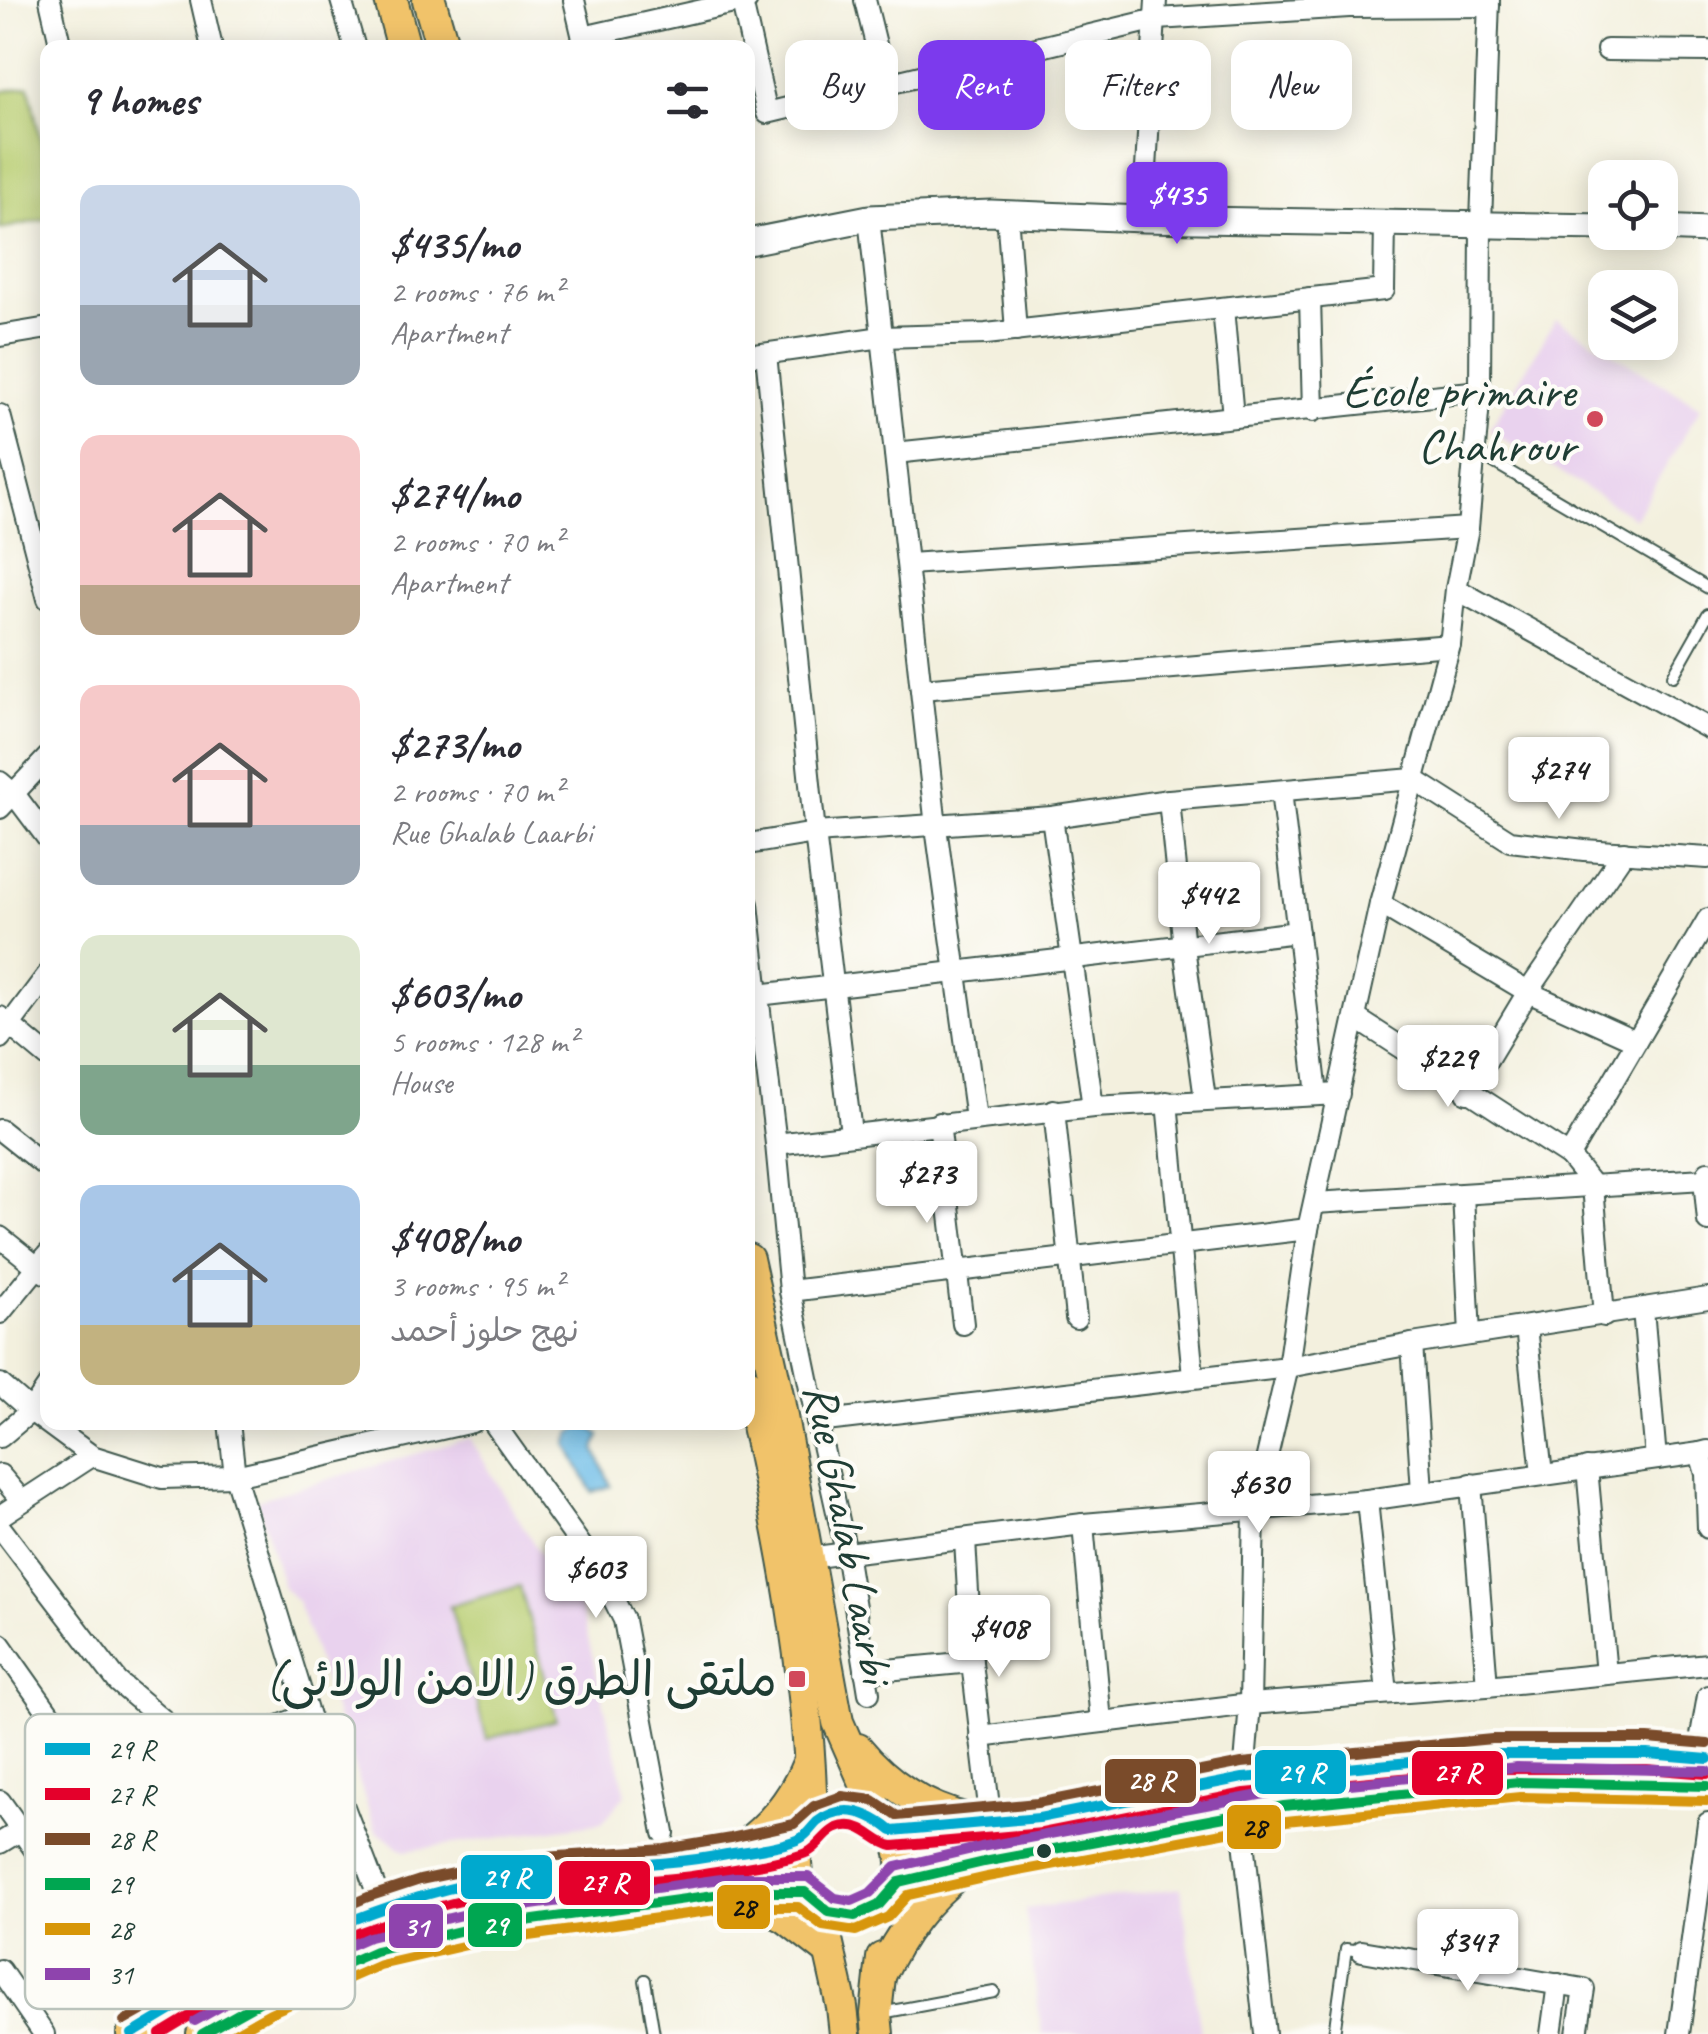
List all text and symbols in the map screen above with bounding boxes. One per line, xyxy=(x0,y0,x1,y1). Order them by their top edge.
chip: Buy xyxy=(785,40,898,130)
chip: Rent xyxy=(918,40,1045,130)
chip: Filters xyxy=(1065,40,1211,130)
chip: New xyxy=(1231,40,1352,130)
icon: filters xyxy=(660,73,715,128)
text: 9 homes xyxy=(80,74,198,127)
map controls xyxy=(1588,160,1678,360)
button: locate xyxy=(1588,160,1678,250)
pin: $435 xyxy=(1118,162,1236,247)
text: $435 xyxy=(1148,174,1206,215)
text: $435/mo xyxy=(390,218,519,271)
icon: home xyxy=(160,225,280,345)
button: layers xyxy=(1588,270,1678,360)
text: 2 rooms · 76 m² xyxy=(390,271,563,312)
text: Apartment xyxy=(390,312,508,353)
place label: École primaire Chahrour xyxy=(1343,361,1580,476)
marker: École primaire Chahrour xyxy=(1584,408,1606,430)
text: $274/mo xyxy=(390,468,519,521)
icon: home xyxy=(160,475,280,595)
text: 2 rooms · 70 m² xyxy=(390,521,563,562)
text: Apartment xyxy=(390,562,508,603)
text: $273/mo xyxy=(390,718,519,771)
icon: home xyxy=(160,725,280,845)
pin: $274 xyxy=(1500,737,1618,822)
text: $274 xyxy=(1530,749,1588,790)
text: 2 rooms · 70 m² xyxy=(390,771,563,812)
text: Rue Ghalab Laarbi xyxy=(390,812,592,853)
pin: $442 xyxy=(1150,862,1268,947)
text: $442 xyxy=(1180,874,1238,915)
text: $603/mo xyxy=(390,968,520,1021)
icon: home xyxy=(160,975,280,1095)
text: 5 rooms · 128 m² xyxy=(390,1021,577,1062)
pin: $229 xyxy=(1389,1025,1507,1110)
text: $229 xyxy=(1419,1037,1477,1078)
text: House xyxy=(390,1062,452,1103)
pin: $273 xyxy=(868,1141,986,1226)
text: $273 xyxy=(898,1153,956,1194)
text: $408/mo xyxy=(390,1212,519,1265)
icon: home xyxy=(160,1225,280,1345)
text: 3 rooms · 95 m² xyxy=(390,1265,563,1306)
text: نهج حلوز أحمد xyxy=(390,1310,579,1351)
street label: Rue Ghalab Laarbi xyxy=(791,1378,908,1693)
pin: $630 xyxy=(1200,1451,1318,1536)
text: $630 xyxy=(1230,1463,1288,1504)
pin: $603 xyxy=(537,1536,655,1621)
text: $603 xyxy=(567,1548,625,1589)
pin: $408 xyxy=(940,1595,1058,1680)
text: $408 xyxy=(970,1607,1028,1648)
place label: ملتقى الطرق (الامن الولائي) xyxy=(265,1649,777,1720)
marker: ملتقى الطرق (الامن الولائي) xyxy=(786,1668,808,1690)
legend xyxy=(25,1714,355,2009)
text: 29 R xyxy=(108,1732,158,1767)
line badge: 29 R xyxy=(1253,1748,1348,1796)
line badge: 27 R xyxy=(1410,1749,1505,1797)
text: 29 R xyxy=(1278,1755,1328,1790)
text: 27 R xyxy=(1433,1755,1484,1790)
line badge: 28 R xyxy=(1103,1757,1198,1805)
text: 28 R xyxy=(1127,1763,1178,1798)
text: 27 R xyxy=(108,1777,158,1812)
line badge: 28 xyxy=(1225,1803,1283,1851)
text: 28 xyxy=(1241,1810,1270,1845)
text: 28 R xyxy=(108,1822,158,1857)
unlabelled marker xyxy=(1034,1841,1054,1861)
line badge: 29 R xyxy=(459,1853,554,1901)
line badge: 27 R xyxy=(557,1859,652,1907)
text: 29 R xyxy=(483,1860,533,1895)
text: 27 R xyxy=(580,1865,631,1900)
text: 29 xyxy=(108,1867,136,1902)
line badge: 28 xyxy=(715,1883,772,1931)
text: 28 xyxy=(730,1890,759,1925)
line badge: 29 xyxy=(466,1901,524,1949)
line badge: 31 xyxy=(387,1902,445,1950)
text: 29 xyxy=(483,1908,511,1943)
text: 31 xyxy=(403,1909,432,1944)
pin: $347 xyxy=(1409,1909,1527,1994)
text: 28 xyxy=(108,1912,136,1947)
text: $347 xyxy=(1439,1921,1497,1962)
text: 31 xyxy=(108,1957,135,1992)

